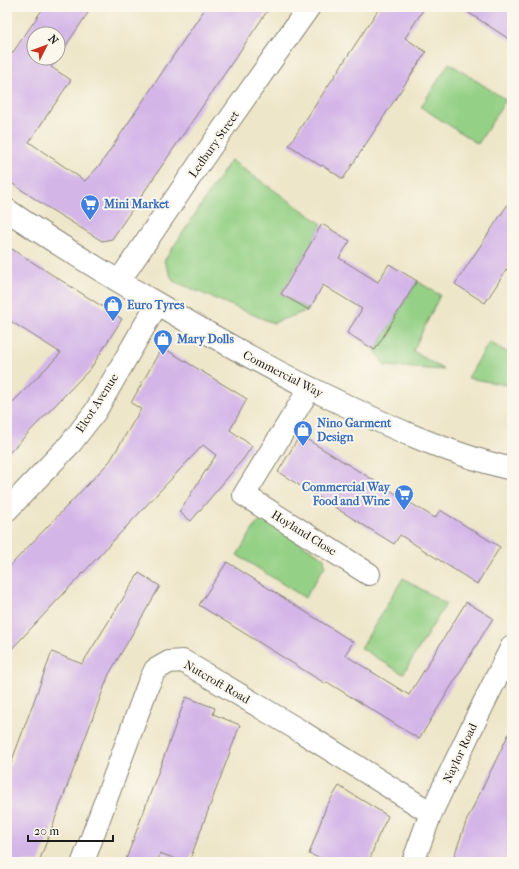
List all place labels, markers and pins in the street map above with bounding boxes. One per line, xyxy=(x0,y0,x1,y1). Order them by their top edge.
supermarket icon: Mini Market xyxy=(79,193,101,221)
place label: Mini Market xyxy=(103,197,170,211)
shop icon: Euro Tyres xyxy=(102,294,124,322)
place label: Euro Tyres xyxy=(127,298,185,313)
shop icon: Mary Dolls xyxy=(152,328,174,356)
place label: Mary Dolls xyxy=(176,332,234,347)
place label: Nino Garment Design xyxy=(317,416,392,445)
shop icon: Nino Garment Design xyxy=(292,419,314,447)
place label: Commercial Way Food and Wine xyxy=(302,480,391,508)
supermarket icon: Commercial Way Food and Wine xyxy=(393,483,415,511)

